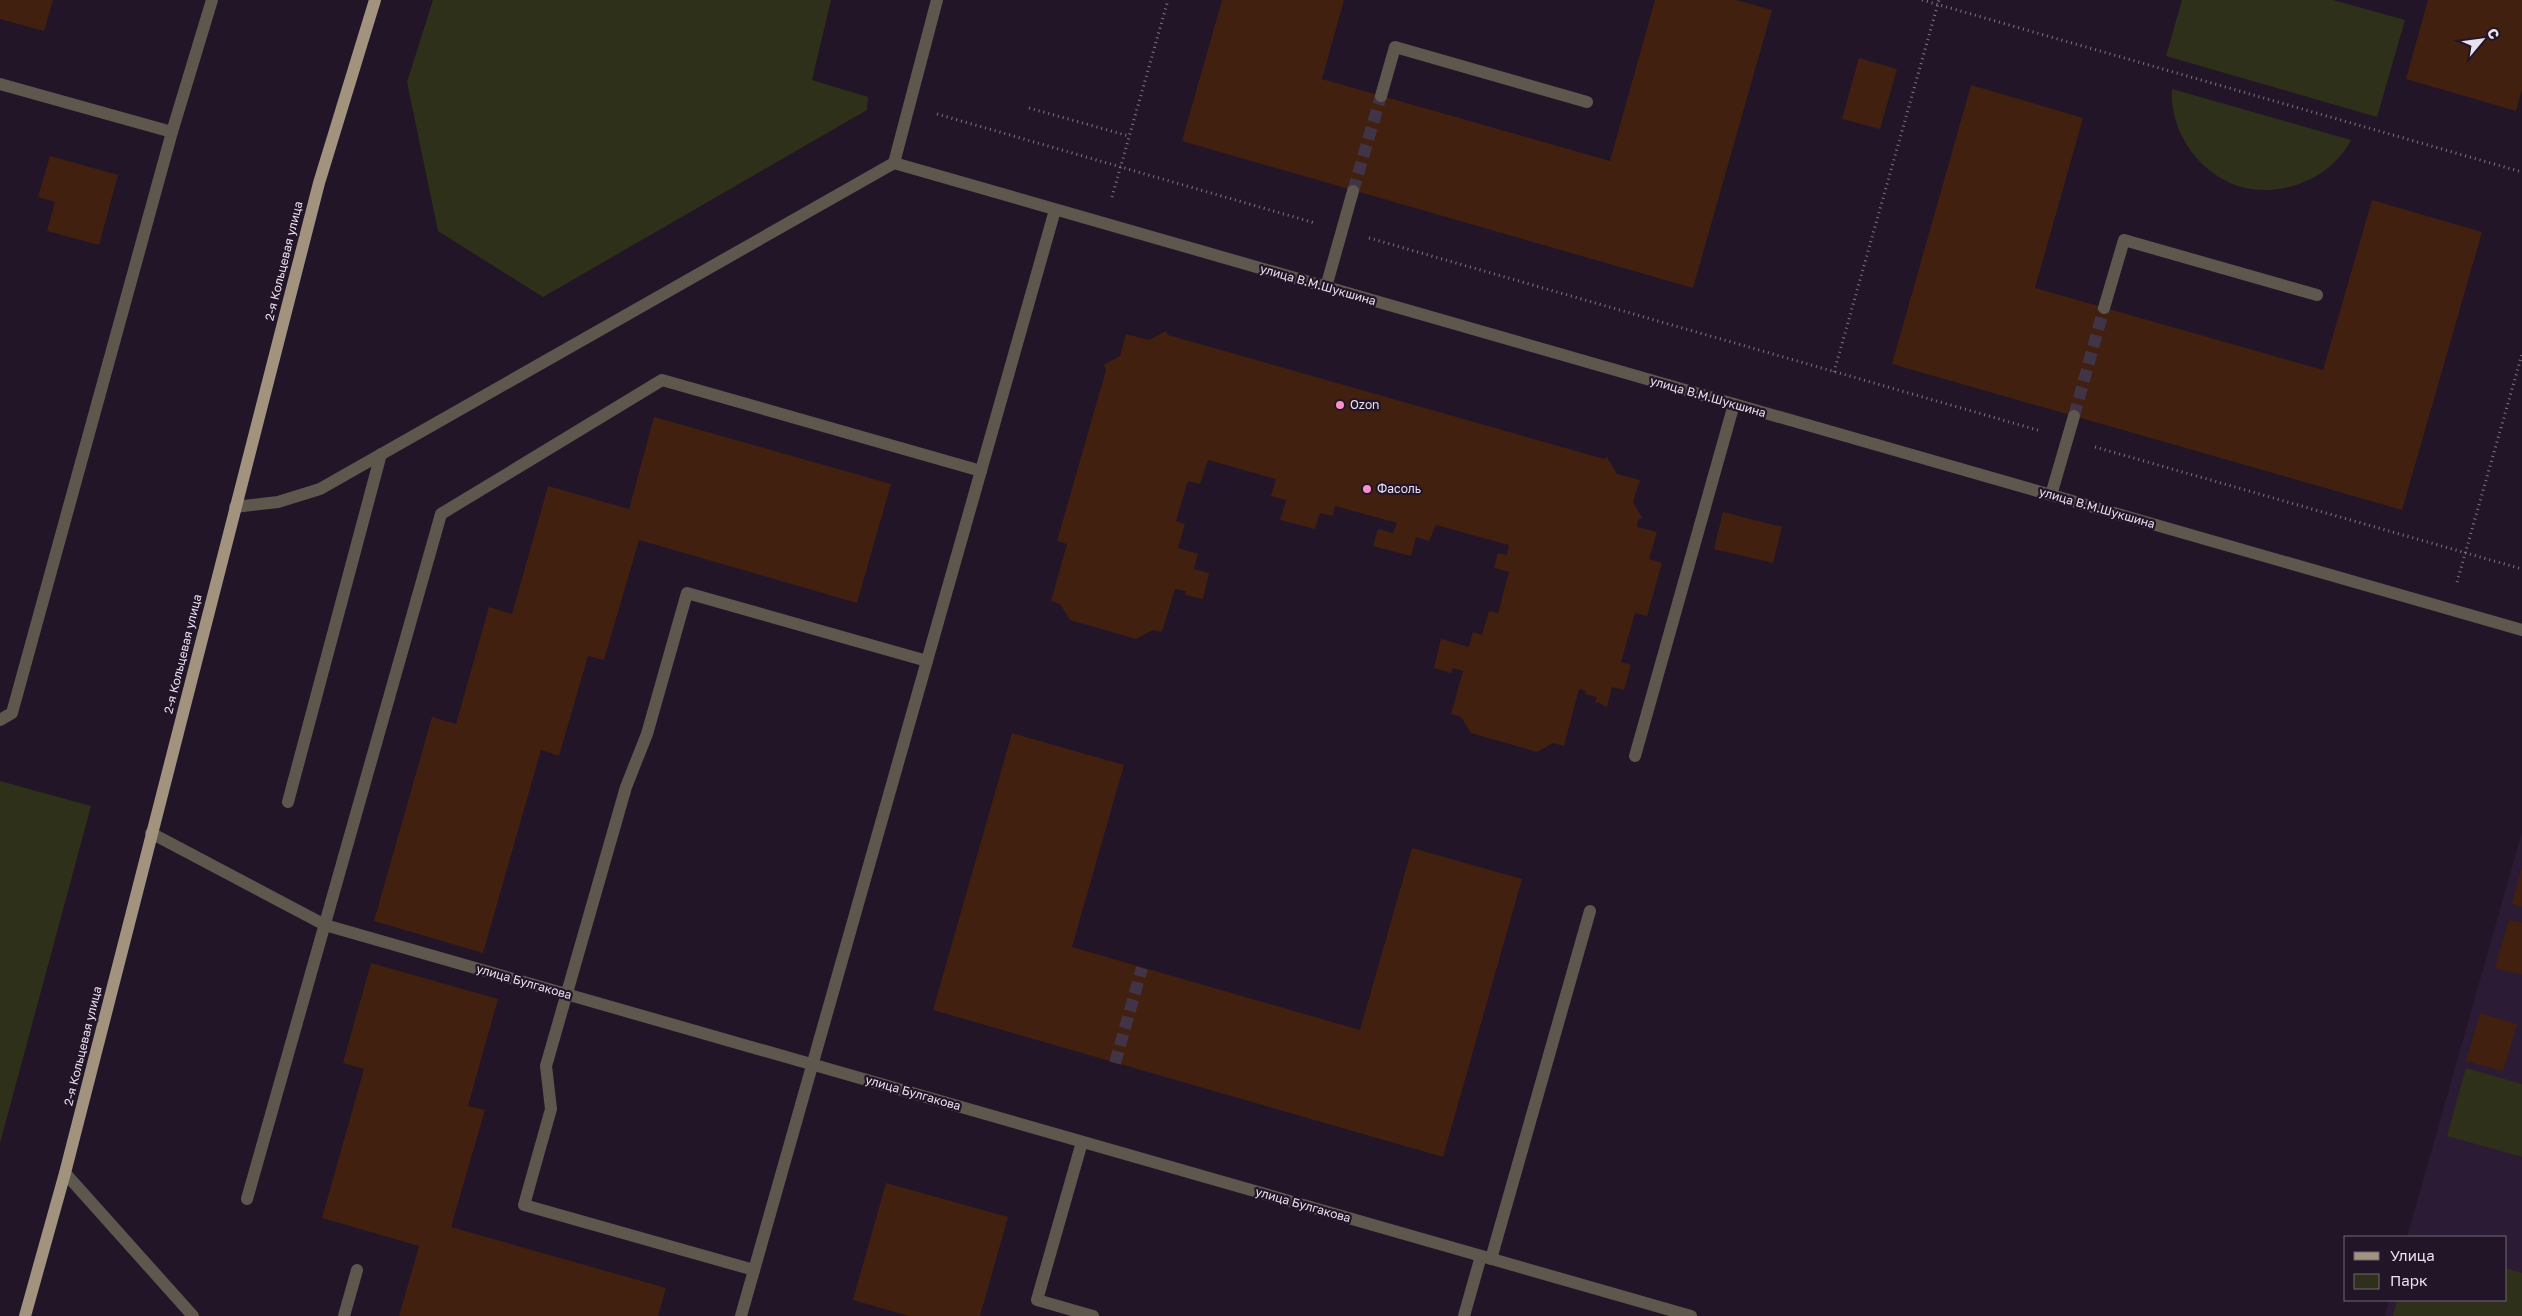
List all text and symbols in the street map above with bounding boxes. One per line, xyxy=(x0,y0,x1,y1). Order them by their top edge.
north arrow xyxy=(2457,15,2507,65)
text: С xyxy=(2484,25,2504,42)
street label: 2-я Кольцевая улица xyxy=(261,199,306,322)
street label: улица В.М.Шукшина xyxy=(1258,261,1378,308)
street label: улица В.М.Шукшина xyxy=(1648,373,1768,420)
place label: Ozon xyxy=(1350,397,1379,412)
marker: Ozon xyxy=(1334,399,1346,411)
place label: Фасоль xyxy=(1377,481,1421,496)
marker: Фасоль xyxy=(1361,483,1373,495)
street label: улица В.М.Шукшина xyxy=(2037,484,2157,531)
street label: 2-я Кольцевая улица xyxy=(160,592,205,715)
street label: улица Булгакова xyxy=(475,961,574,1002)
street label: 2-я Кольцевая улица xyxy=(60,984,105,1107)
street label: улица Булгакова xyxy=(864,1072,963,1113)
street label: улица Булгакова xyxy=(1254,1184,1353,1225)
legend xyxy=(2344,1236,2507,1301)
text: Улица xyxy=(2390,1246,2435,1264)
text: Парк xyxy=(2390,1271,2428,1289)

